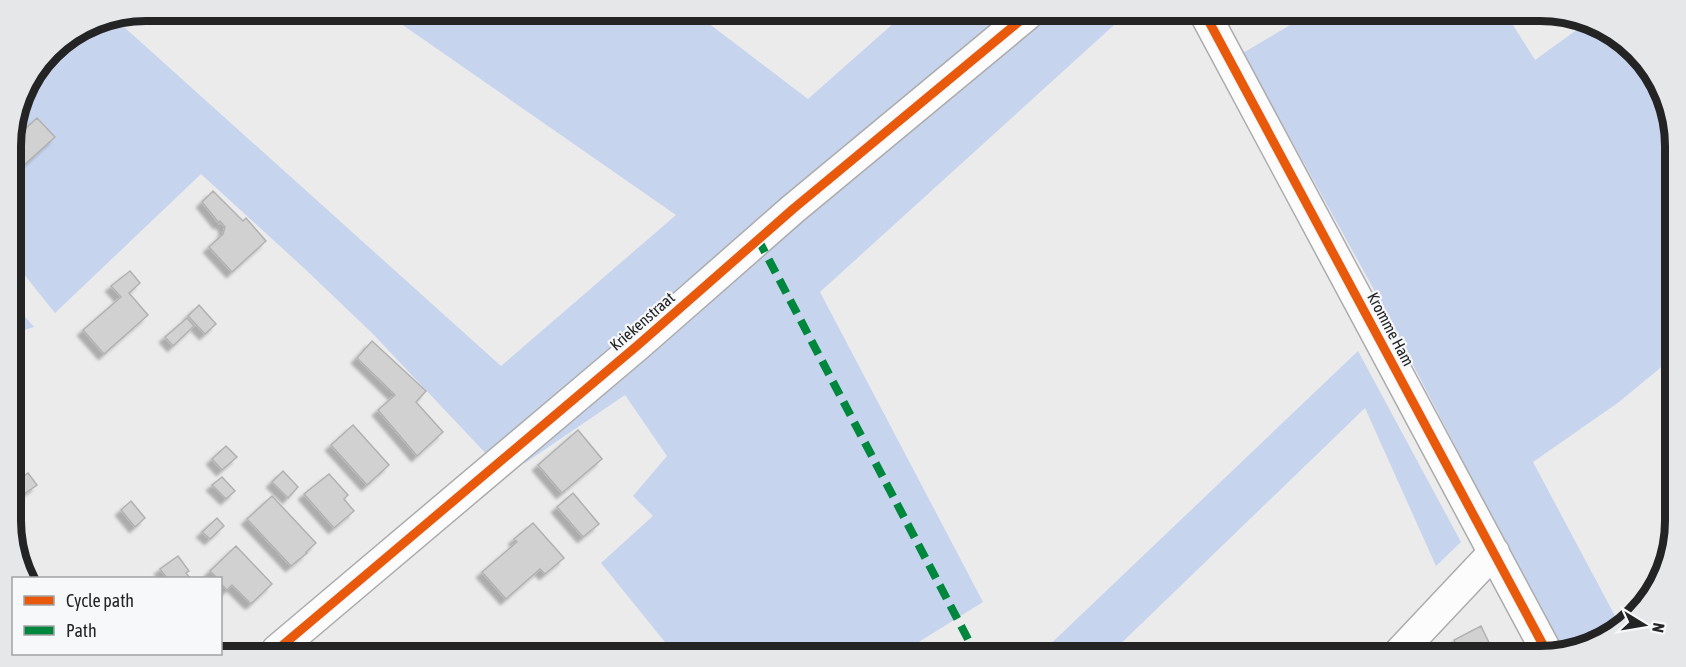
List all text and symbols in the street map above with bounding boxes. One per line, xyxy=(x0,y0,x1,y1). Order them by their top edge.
street label: Kriekenstraat xyxy=(606,288,678,354)
street label: Kromme Ham xyxy=(1364,289,1418,369)
legend xyxy=(12,577,222,655)
text: Cycle path xyxy=(66,590,134,611)
north arrow xyxy=(1614,595,1674,655)
text: Path xyxy=(66,620,97,641)
text: N xyxy=(1649,622,1668,634)

